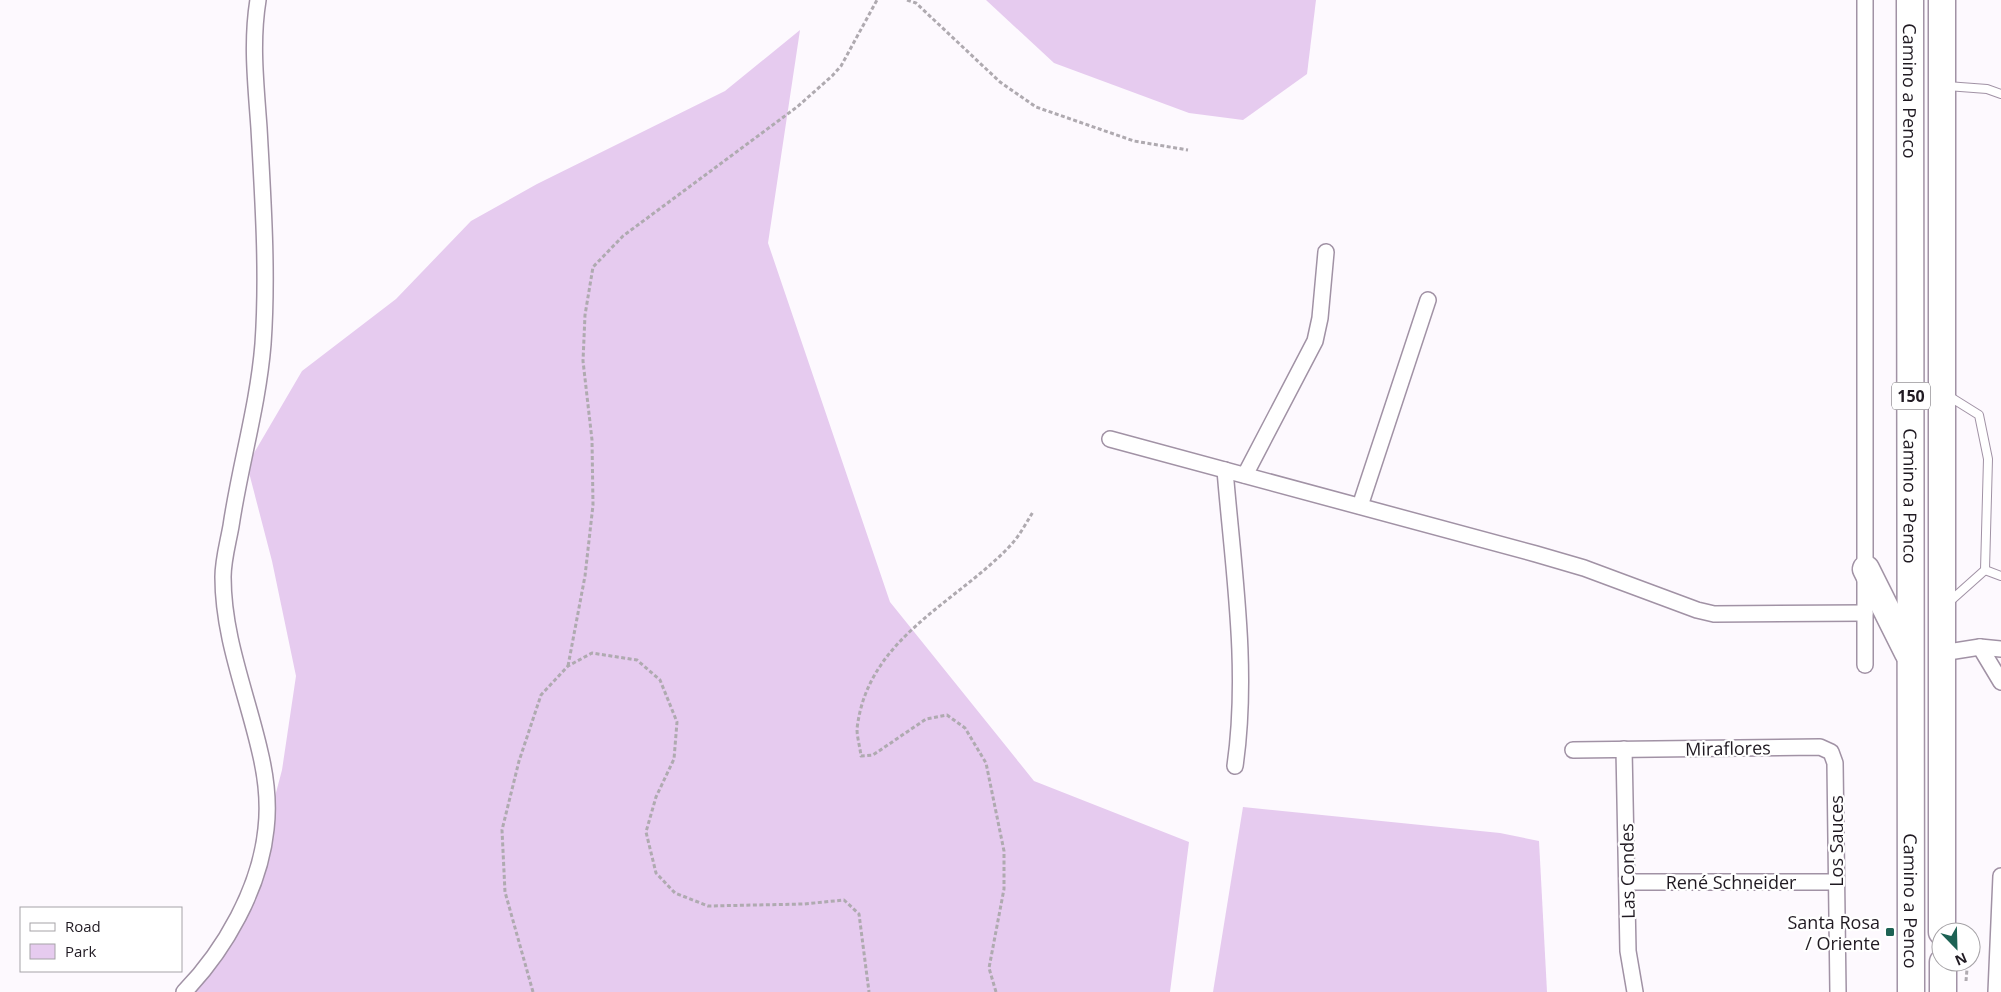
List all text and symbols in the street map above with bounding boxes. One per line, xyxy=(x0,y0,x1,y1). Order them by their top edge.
street label: Camino a Penco xyxy=(1898,23,1922,159)
road number: 150 xyxy=(1892,382,1930,410)
street label: Camino a Penco xyxy=(1898,428,1923,564)
street label: Miraflores xyxy=(1685,735,1771,761)
street label: Los Sauces xyxy=(1824,795,1848,887)
street label: Las Condes xyxy=(1614,823,1640,919)
street label: Camino a Penco xyxy=(1899,833,1923,969)
street label: René Schneider xyxy=(1666,870,1797,894)
legend xyxy=(20,907,182,972)
place label: Santa Rosa / Oriente xyxy=(1787,910,1880,955)
text: Road xyxy=(65,916,101,936)
north arrow xyxy=(1931,922,1981,972)
marker: Santa Rosa / Oriente xyxy=(1884,926,1896,938)
text: Park xyxy=(65,941,96,961)
text: N xyxy=(1952,948,1970,970)

